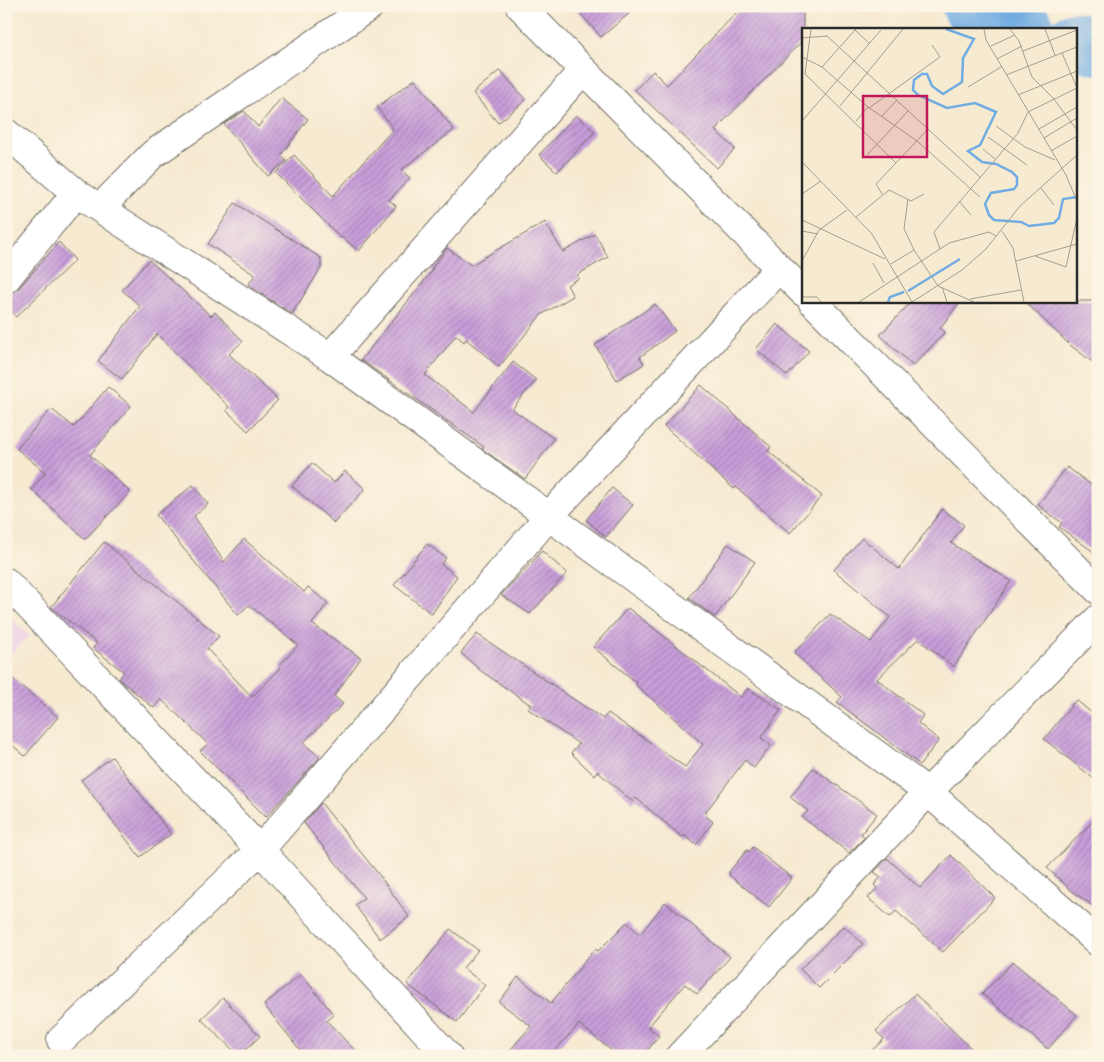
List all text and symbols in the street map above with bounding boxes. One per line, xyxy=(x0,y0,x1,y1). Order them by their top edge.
inset map xyxy=(802,28,1076,302)

